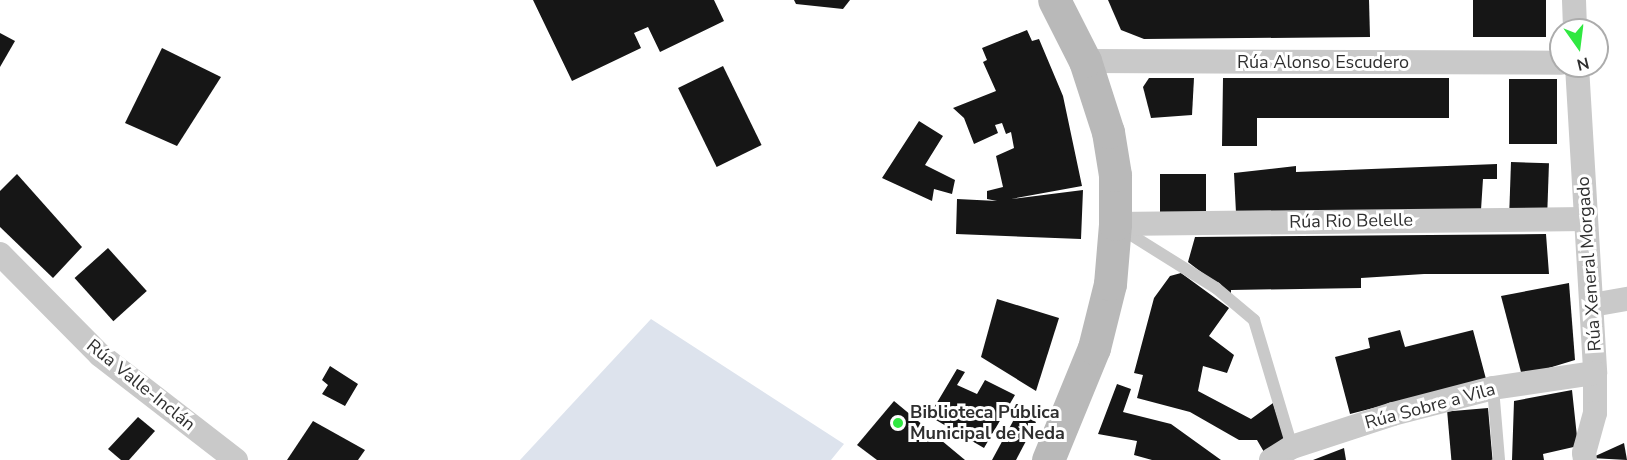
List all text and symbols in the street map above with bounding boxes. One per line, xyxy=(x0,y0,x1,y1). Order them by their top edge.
north arrow xyxy=(1549,18,1609,78)
street label: Rúa Alonso Escudero xyxy=(1237,51,1409,73)
text: N xyxy=(1574,51,1591,76)
street label: Rúa Xeneral Morgado xyxy=(1572,176,1606,352)
street label: Rúa Rio Belelle xyxy=(1289,209,1413,233)
street label: Rúa Valle-Inclán xyxy=(82,335,200,435)
street label: Rúa Sobre a Vila xyxy=(1362,378,1498,434)
place label: Biblioteca Pública Municipal de Neda xyxy=(910,402,1065,444)
marker: Biblioteca Pública Municipal de Neda xyxy=(891,416,905,430)

